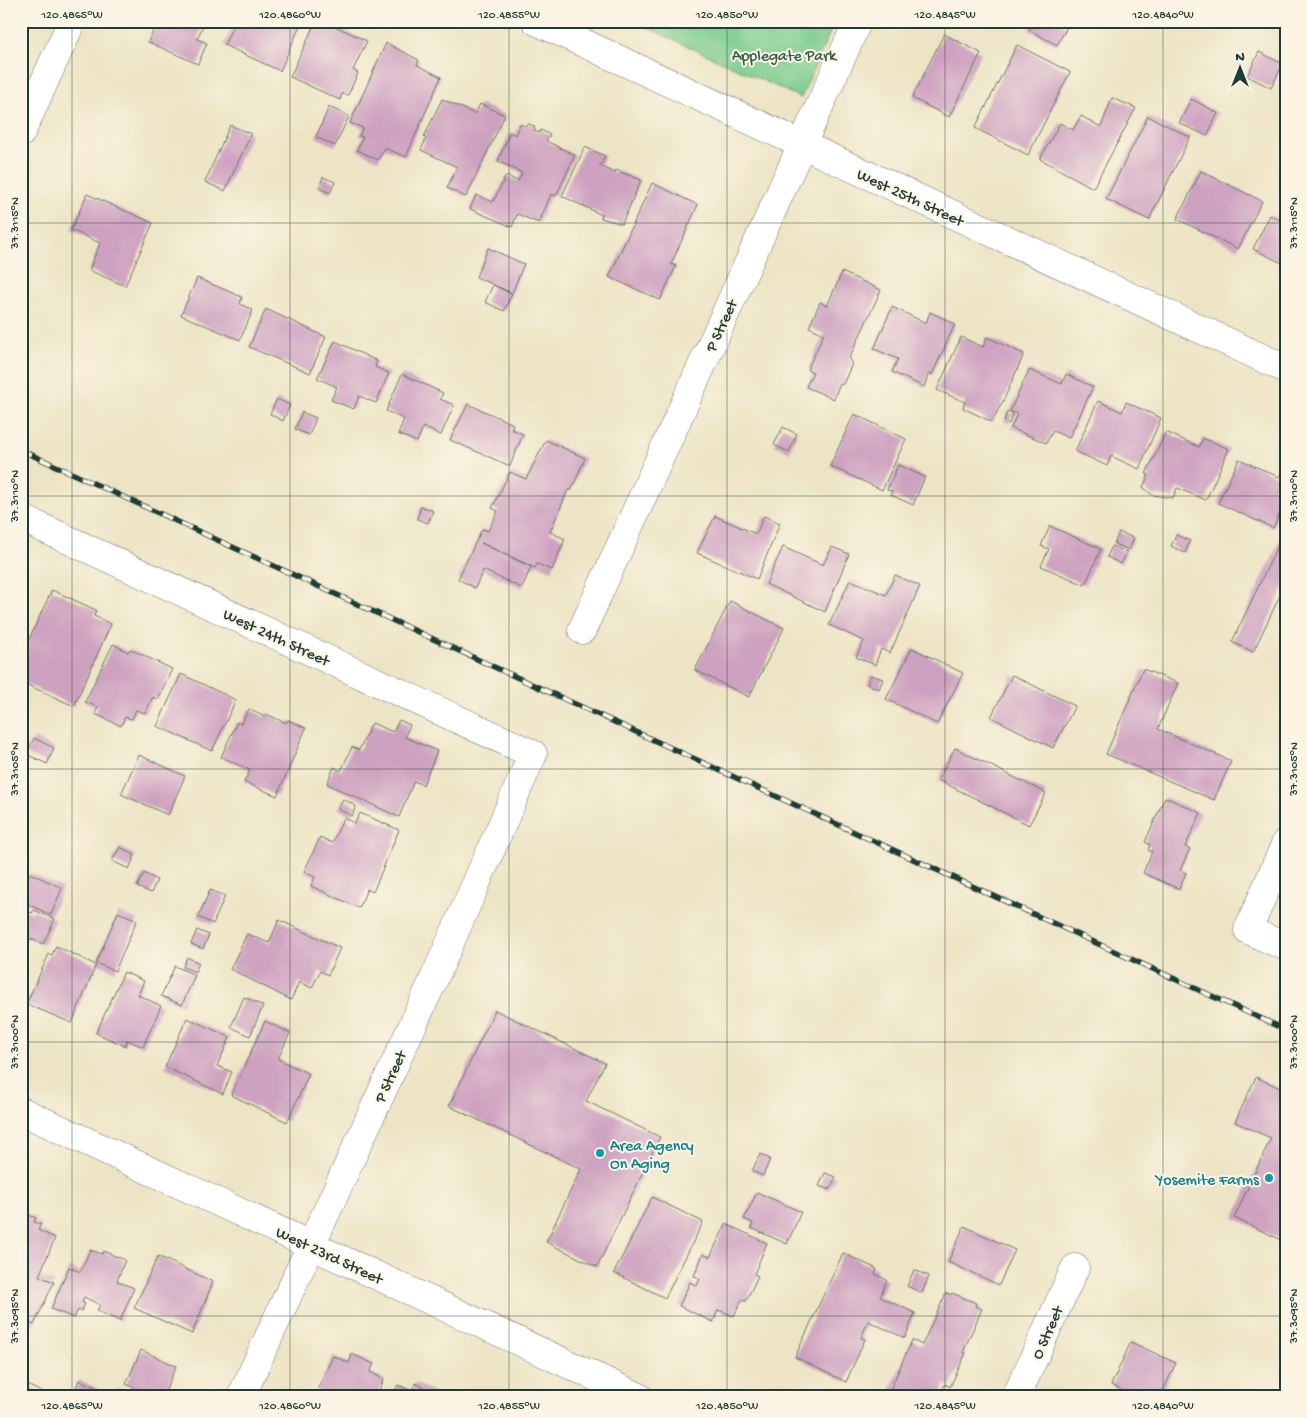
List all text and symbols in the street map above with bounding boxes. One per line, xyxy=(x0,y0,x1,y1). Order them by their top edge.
text: 120.4865°W xyxy=(40,9,103,23)
text: 120.4860°W xyxy=(258,9,321,23)
text: 120.4855°W xyxy=(477,9,540,23)
text: 120.4850°W xyxy=(695,9,758,23)
text: 120.4845°W xyxy=(913,9,976,23)
text: 120.4840°W xyxy=(1131,9,1194,23)
north arrow xyxy=(1214,42,1264,92)
park label: Applegate Park xyxy=(732,48,838,67)
text: N xyxy=(1235,49,1245,66)
street label: West 25th Street xyxy=(853,166,967,233)
text: 37.3115°N xyxy=(9,197,23,250)
text: 37.3115°N xyxy=(1288,197,1302,250)
street label: P Street xyxy=(702,296,744,356)
text: 37.3110°N xyxy=(9,470,23,523)
text: 37.3110°N xyxy=(1288,470,1302,523)
street label: West 24th Street xyxy=(219,606,333,673)
text: 37.3105°N xyxy=(9,742,23,797)
text: 37.3105°N xyxy=(1288,742,1302,797)
text: 37.3100°N xyxy=(9,1015,23,1070)
text: 37.3100°N xyxy=(1288,1015,1302,1070)
street label: P Street xyxy=(371,1047,413,1107)
place label: Area Agency On Aging xyxy=(610,1138,694,1175)
marker: Area Agency On Aging xyxy=(594,1147,606,1159)
place label: Yosemite Farms xyxy=(1154,1172,1260,1191)
marker: Yosemite Farms xyxy=(1263,1172,1275,1184)
street label: West 23rd Street xyxy=(272,1224,386,1291)
text: 37.3095°N xyxy=(9,1288,23,1344)
text: 37.3095°N xyxy=(1288,1288,1302,1344)
street label: O Street xyxy=(1029,1303,1070,1363)
text: 120.4865°W xyxy=(40,1400,103,1414)
text: 120.4860°W xyxy=(258,1400,321,1414)
text: 120.4855°W xyxy=(477,1400,540,1414)
text: 120.4850°W xyxy=(695,1400,758,1414)
text: 120.4845°W xyxy=(913,1400,976,1414)
text: 120.4840°W xyxy=(1131,1400,1194,1414)

